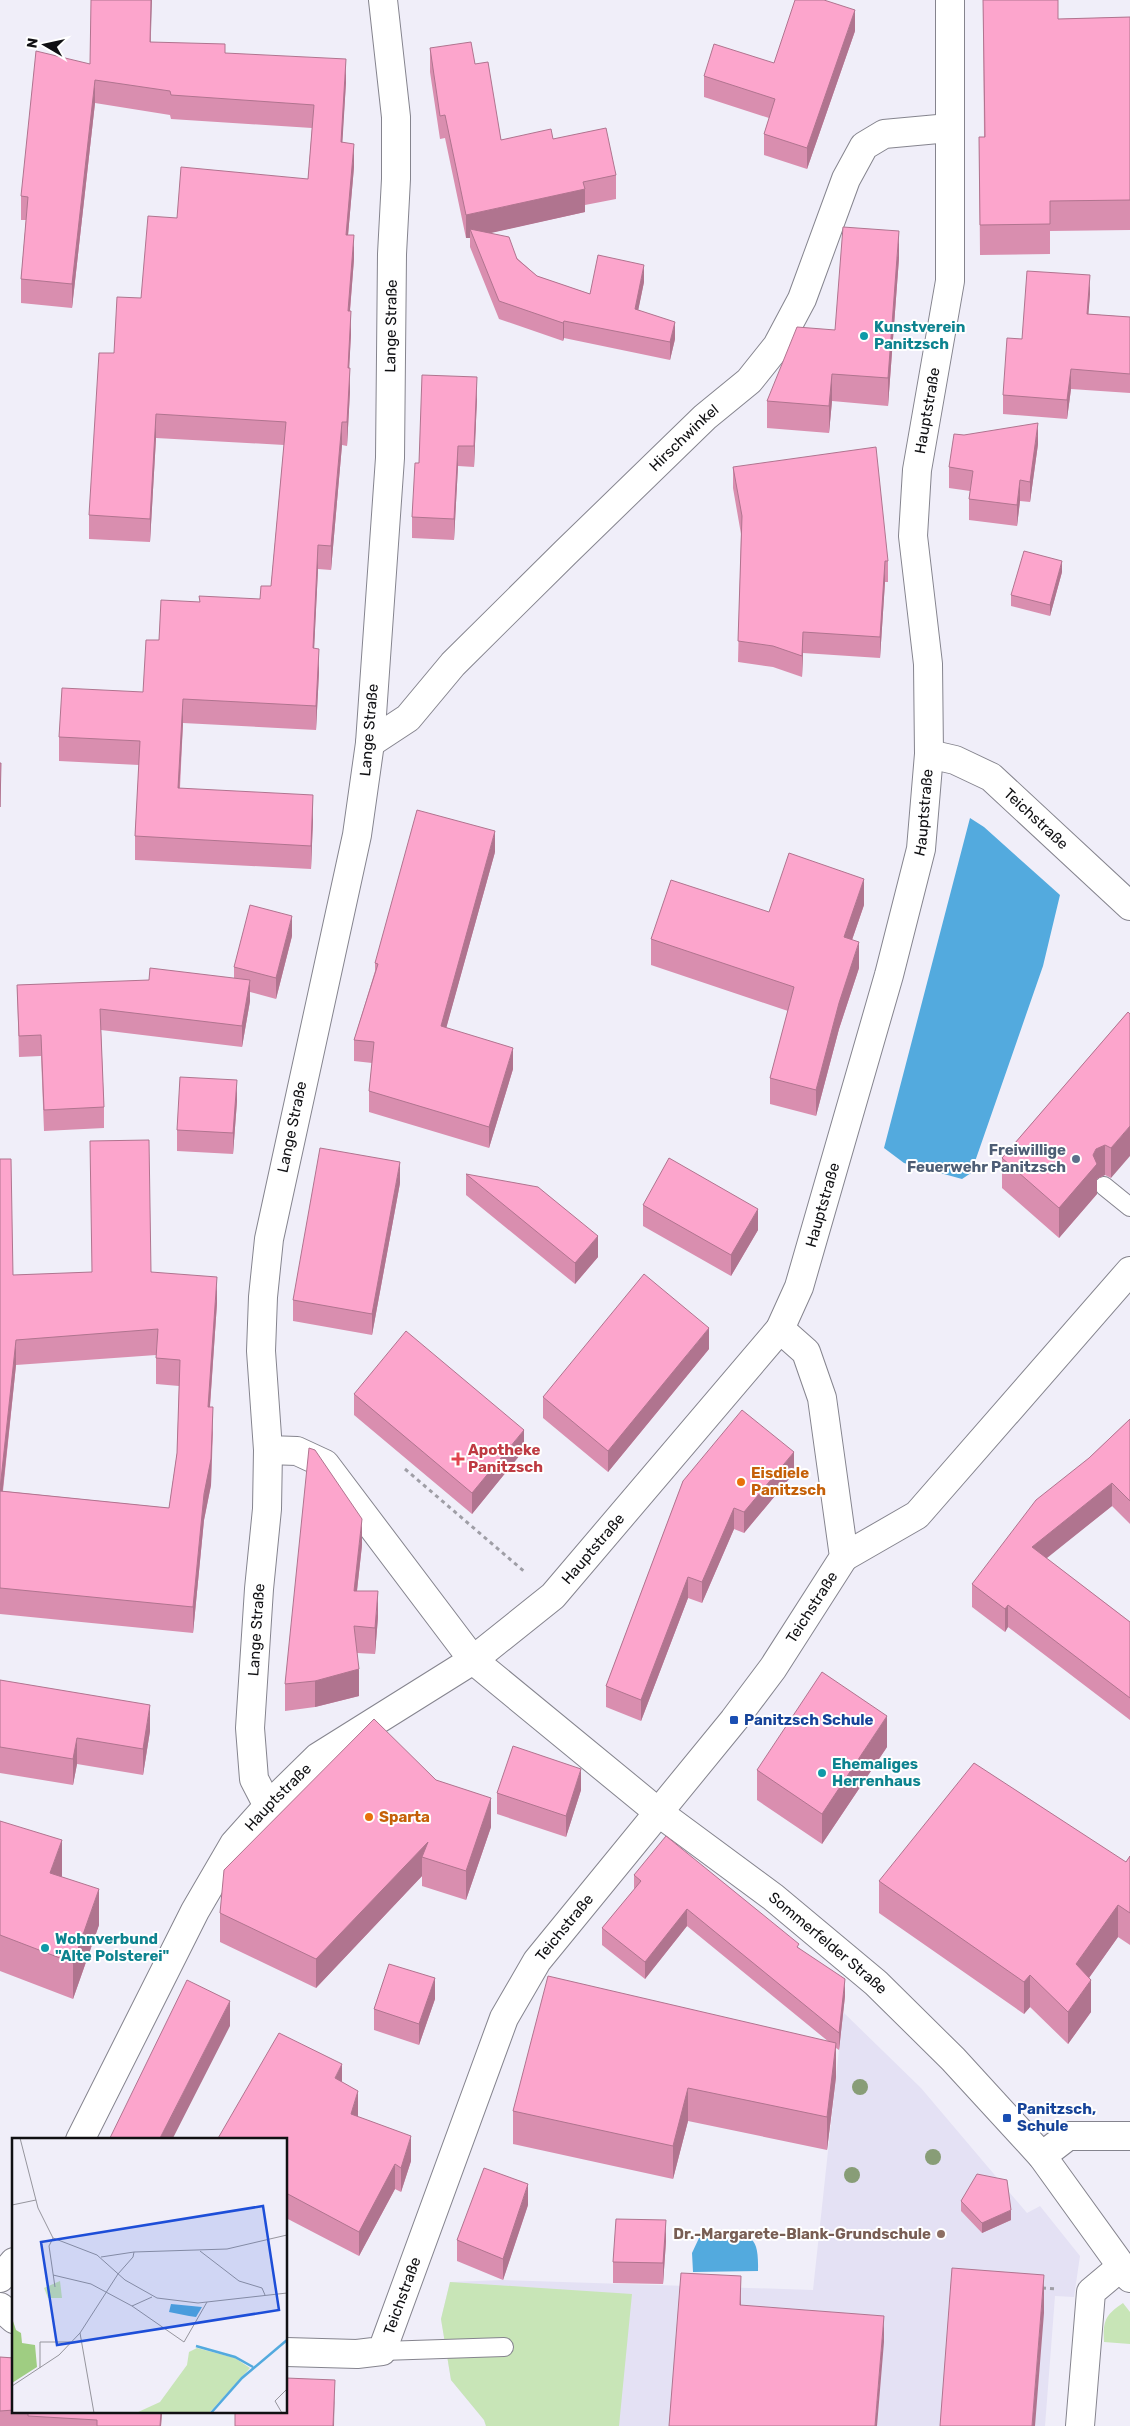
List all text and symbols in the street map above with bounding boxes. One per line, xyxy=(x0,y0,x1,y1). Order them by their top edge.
north arrow xyxy=(20,20,70,70)
text: N xyxy=(23,37,42,49)
street label: Lange Straße xyxy=(381,279,401,373)
place label: Kunstverein Panitzsch xyxy=(874,318,965,353)
marker: Kunstverein Panitzsch xyxy=(858,330,870,342)
street label: Hauptstraße xyxy=(911,366,944,455)
street label: Hirschwinkel xyxy=(645,401,722,475)
street label: Lange Straße xyxy=(356,683,382,777)
street label: Hauptstraße xyxy=(911,768,937,858)
street label: Teichstraße xyxy=(1000,785,1072,853)
street label: Lange Straße xyxy=(274,1080,310,1174)
place label: Freiwillige Feuerwehr Panitzsch xyxy=(907,1141,1066,1176)
marker: Freiwillige Feuerwehr Panitzsch xyxy=(1070,1153,1082,1165)
street label: Hauptstraße xyxy=(802,1160,843,1249)
place label: Apotheke Panitzsch xyxy=(468,1441,543,1476)
marker: Apotheke Panitzsch xyxy=(452,1453,464,1465)
place label: Eisdiele Panitzsch xyxy=(751,1464,826,1499)
marker: Eisdiele Panitzsch xyxy=(735,1476,747,1488)
street label: Hauptstraße xyxy=(558,1510,628,1588)
street label: Teichstraße xyxy=(782,1568,841,1646)
street label: Lange Straße xyxy=(244,1582,269,1677)
place label: Panitzsch Schule xyxy=(744,1711,874,1729)
marker: Panitzsch Schule xyxy=(728,1714,740,1726)
place label: Ehemaliges Herrenhaus xyxy=(832,1755,921,1790)
street label: Hauptstraße xyxy=(241,1760,315,1835)
marker: Ehemaliges Herrenhaus xyxy=(816,1767,828,1779)
place label: Sparta xyxy=(379,1808,430,1826)
marker: Sparta xyxy=(363,1811,375,1823)
street label: Sommerfelder Straße xyxy=(765,1888,891,1998)
street label: Teichstraße xyxy=(532,1890,597,1965)
place label: Wohnverbund "Alte Polsterei" xyxy=(55,1930,170,1965)
marker: Wohnverbund "Alte Polsterei" xyxy=(39,1942,51,1954)
place label: Panitzsch, Schule xyxy=(1017,2100,1096,2135)
marker: Panitzsch, Schule xyxy=(1001,2112,1013,2124)
inset map xyxy=(12,2138,288,2414)
place label: Dr.-Margarete-Blank-Grundschule xyxy=(673,2225,931,2243)
marker: Dr.-Margarete-Blank-Grundschule xyxy=(935,2228,947,2240)
street label: Teichstraße xyxy=(380,2255,425,2337)

